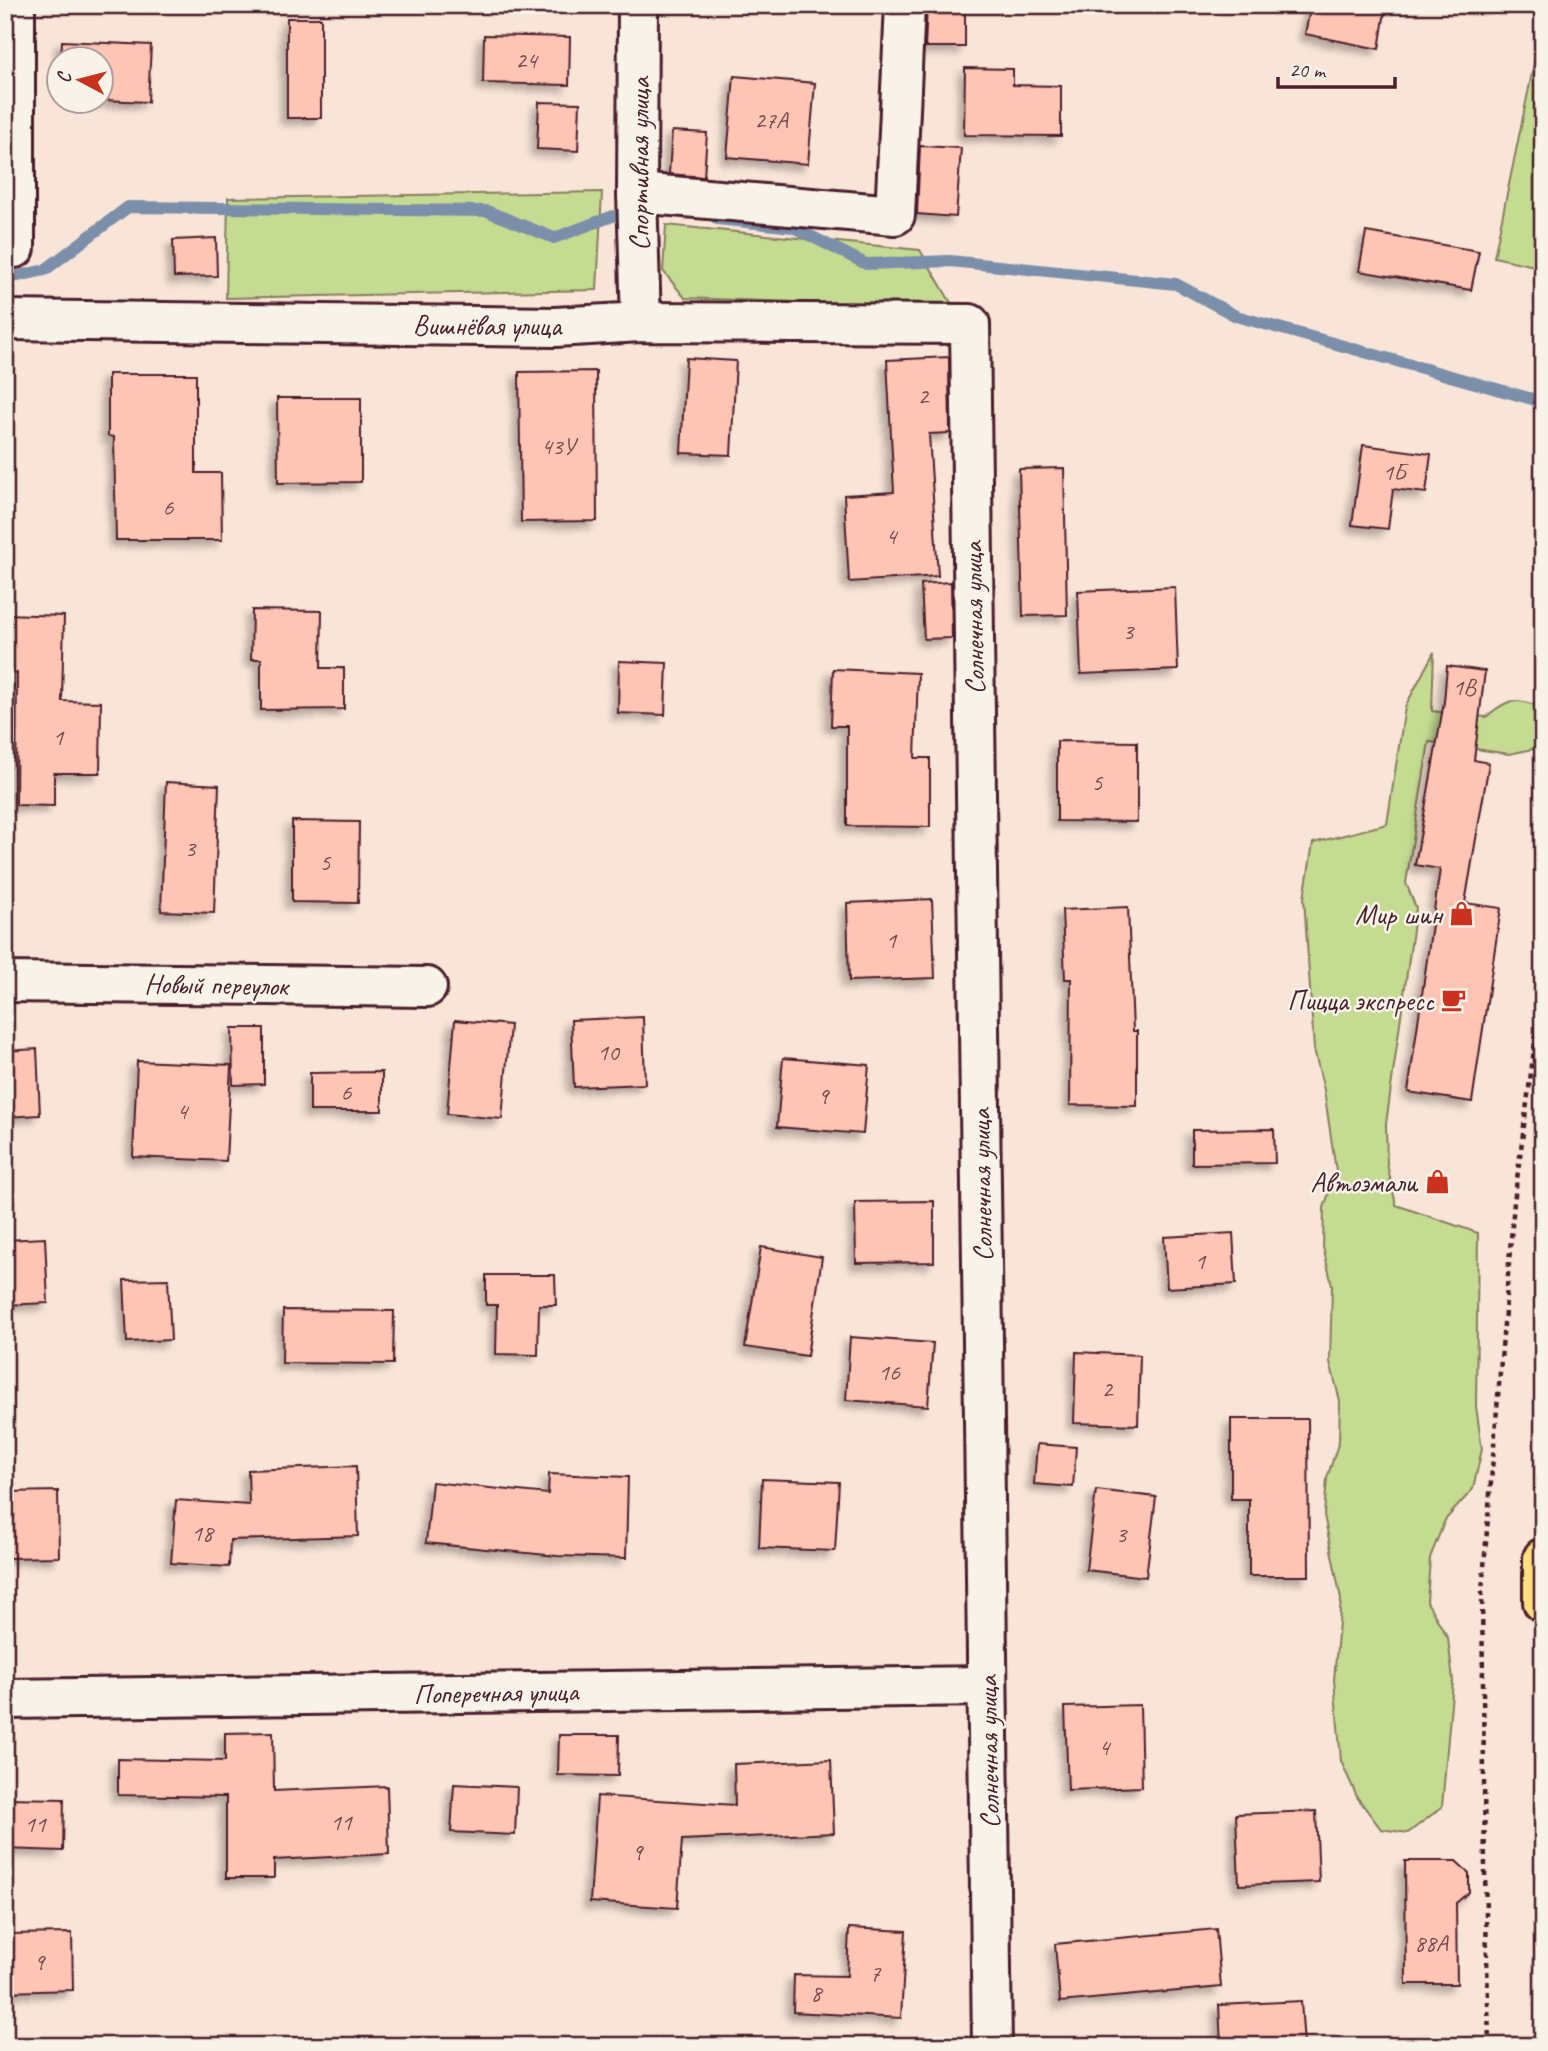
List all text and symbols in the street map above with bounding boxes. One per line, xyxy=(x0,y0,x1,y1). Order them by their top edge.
house number: 24 xyxy=(515,45,539,75)
north arrow xyxy=(46,46,116,116)
scale bar xyxy=(1278,46,1396,90)
text: 20 m xyxy=(1289,57,1327,83)
text: С xyxy=(52,69,77,84)
street label: Спортивная улица xyxy=(622,76,657,251)
house number: 27А xyxy=(754,105,789,135)
street label: Вишнёвая улица xyxy=(413,308,563,343)
house number: 2 xyxy=(918,381,931,411)
house number: 43У xyxy=(541,431,579,461)
house number: 1Б xyxy=(1382,457,1409,487)
house number: 6 xyxy=(163,492,175,522)
house number: 4 xyxy=(886,521,899,551)
street label: Солнечная улица xyxy=(955,540,992,695)
house number: 3 xyxy=(1123,616,1136,646)
house number: 1В xyxy=(1452,672,1477,702)
house number: 1 xyxy=(53,722,65,752)
house number: 5 xyxy=(1092,767,1104,797)
house number: 3 xyxy=(185,833,198,863)
house number: 5 xyxy=(320,847,332,877)
place label: Мир шин xyxy=(1355,897,1444,932)
shop icon: Мир шин xyxy=(1448,900,1476,928)
house number: 1 xyxy=(886,925,898,955)
street label: Новый переулок xyxy=(144,966,291,1003)
place label: Пицца экспресс xyxy=(1287,983,1436,1018)
cafe icon: Пицца экспресс xyxy=(1440,986,1468,1014)
house number: 10 xyxy=(597,1037,621,1067)
house number: 6 xyxy=(341,1077,353,1107)
house number: 9 xyxy=(818,1081,831,1111)
house number: 4 xyxy=(177,1096,190,1126)
street label: Солнечная улица xyxy=(963,1107,1000,1262)
place label: Автоэмали xyxy=(1310,1165,1419,1200)
shop icon: Автоэмали xyxy=(1423,1168,1451,1196)
house number: 1 xyxy=(1195,1246,1207,1276)
house number: 16 xyxy=(878,1357,901,1387)
house number: 2 xyxy=(1102,1374,1115,1404)
house number: 18 xyxy=(191,1518,215,1548)
house number: 3 xyxy=(1116,1519,1129,1549)
street label: Поперечная улица xyxy=(413,1674,580,1711)
street label: Солнечная улица xyxy=(970,1674,1007,1829)
house number: 4 xyxy=(1099,1732,1112,1762)
house number: 11 xyxy=(330,1807,353,1837)
house number: 11 xyxy=(24,1809,47,1839)
house number: 9 xyxy=(632,1837,645,1867)
house number: 88А xyxy=(1414,1928,1449,1958)
house number: 9 xyxy=(34,1947,47,1977)
house number: 7 xyxy=(870,1958,882,1988)
house number: 8 xyxy=(811,1978,824,2008)

